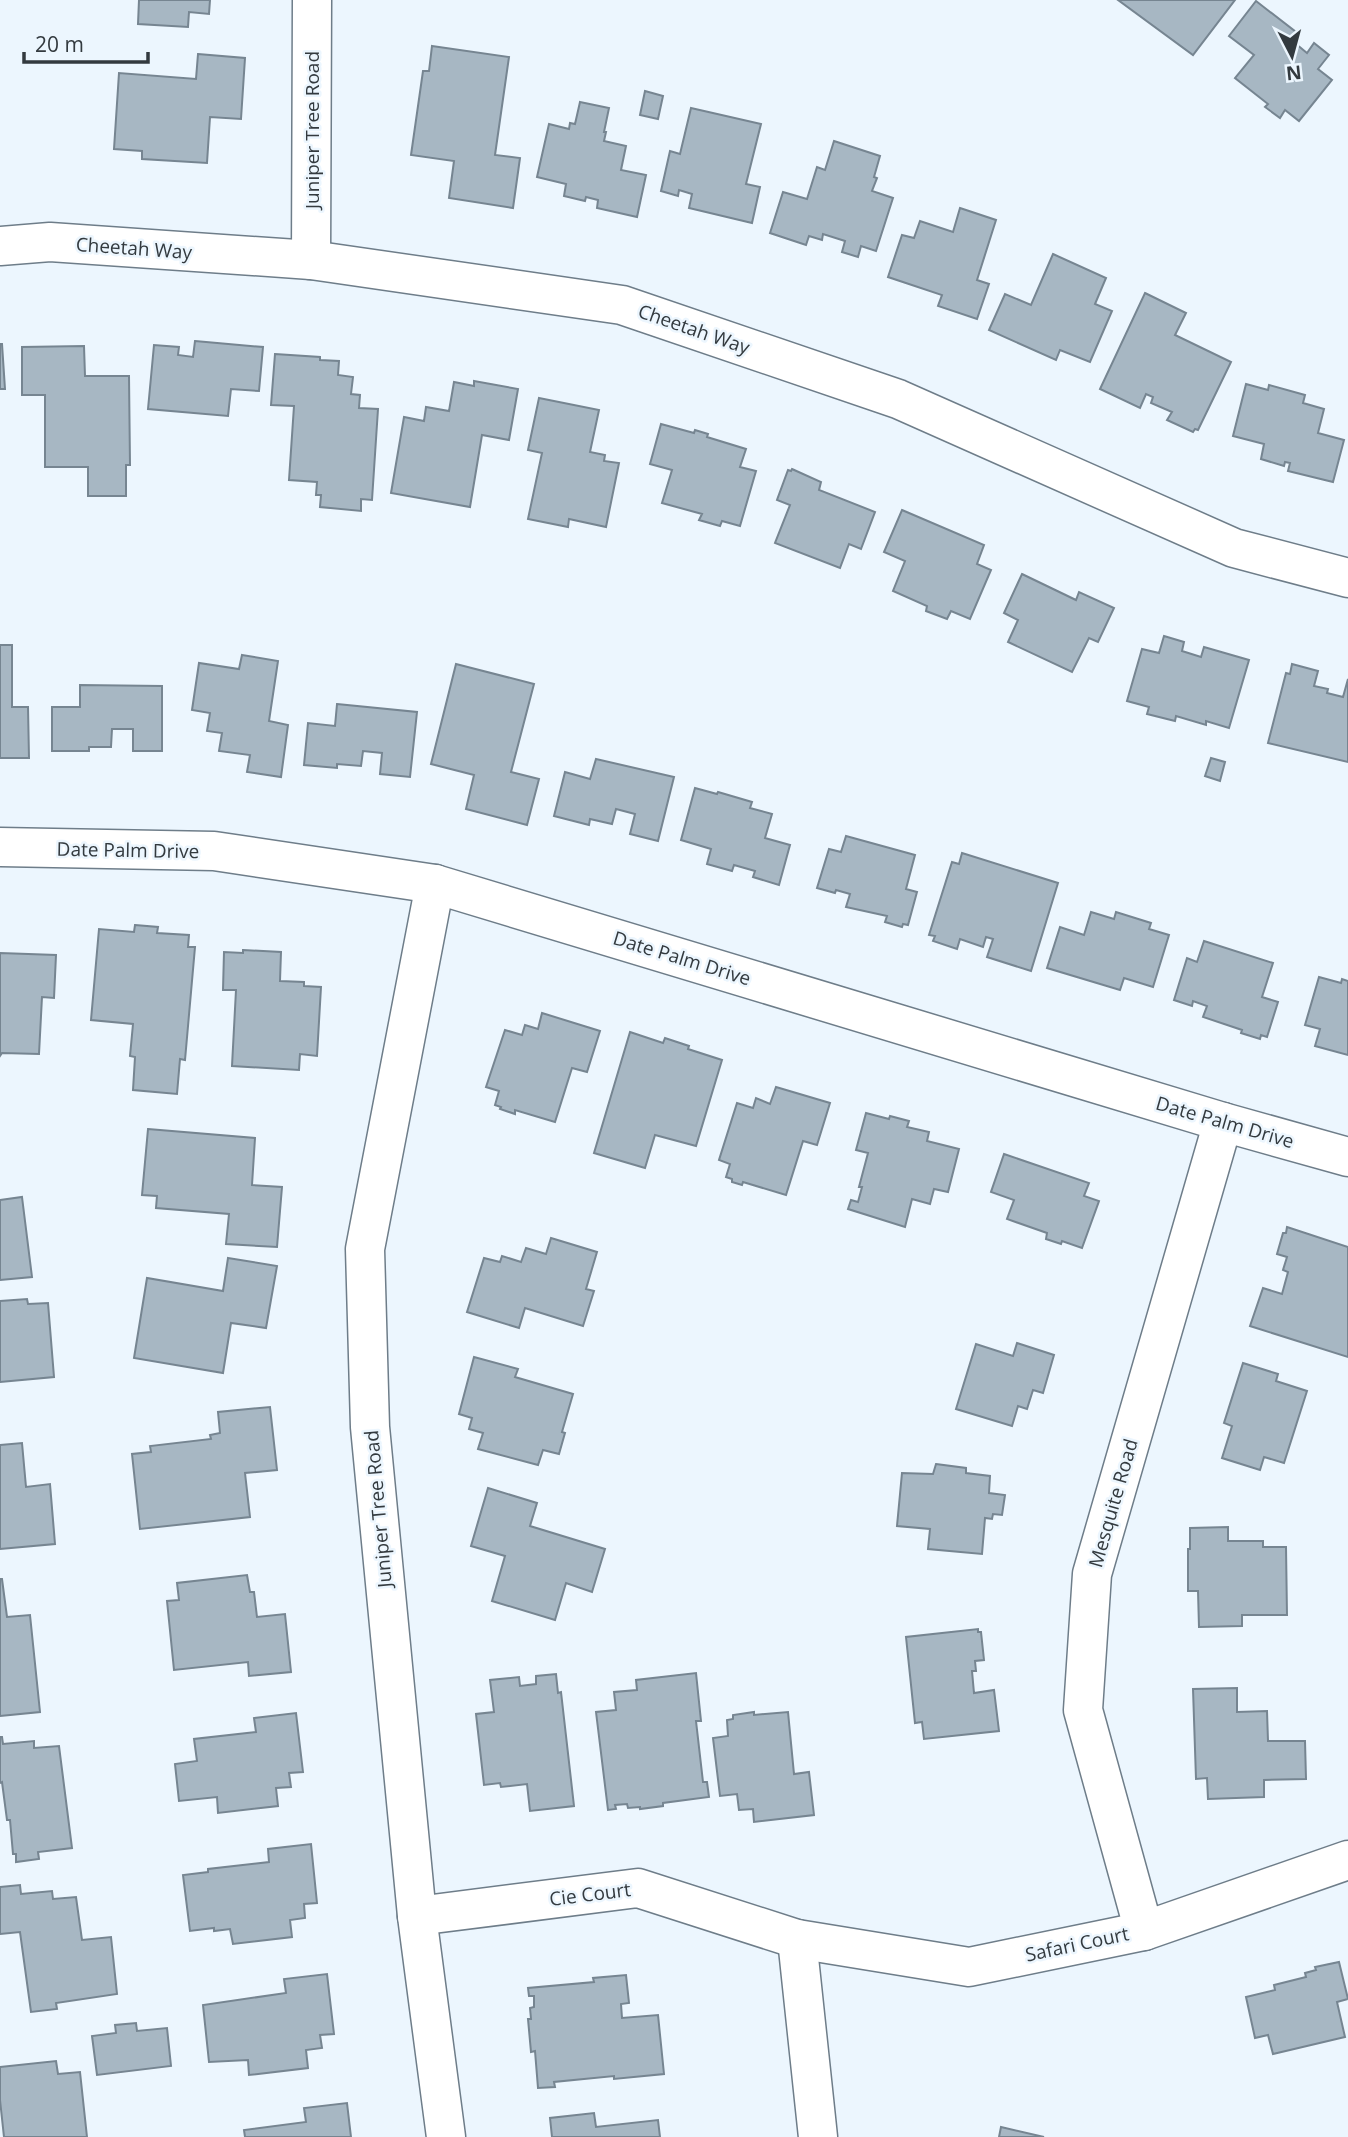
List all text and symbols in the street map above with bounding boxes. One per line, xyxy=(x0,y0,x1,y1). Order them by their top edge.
scale bar xyxy=(24,21,149,65)
north arrow xyxy=(1257,21,1327,91)
text: 20 m xyxy=(35,30,84,58)
street label: Juniper Tree Road xyxy=(299,51,325,211)
text: N xyxy=(1285,59,1303,87)
street label: Cheetah Way xyxy=(75,231,193,265)
street label: Cheetah Way xyxy=(635,298,754,360)
street label: Date Palm Drive xyxy=(57,836,199,864)
street label: Date Palm Drive xyxy=(610,925,754,991)
street label: Date Palm Drive xyxy=(1153,1090,1297,1154)
street label: Juniper Tree Road xyxy=(358,1429,398,1591)
street label: Mesquite Road xyxy=(1082,1436,1144,1570)
street label: Cie Court xyxy=(548,1876,632,1912)
street label: Safari Court xyxy=(1023,1920,1131,1968)

